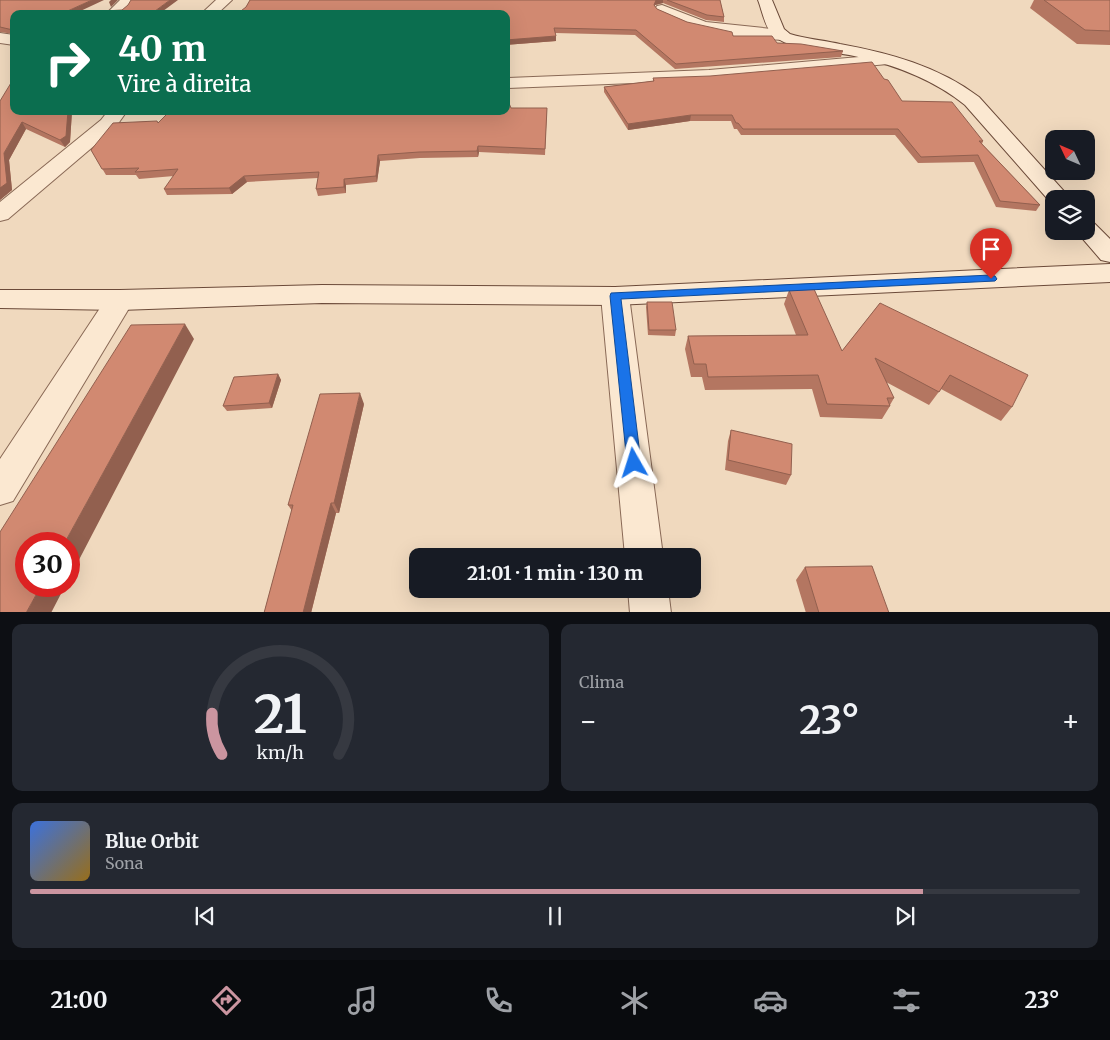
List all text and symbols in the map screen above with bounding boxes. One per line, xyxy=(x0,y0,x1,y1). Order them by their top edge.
text: 40 m xyxy=(118,27,206,71)
icon: right xyxy=(35,30,100,95)
text: Vire à direita xyxy=(118,70,251,98)
north arrow xyxy=(1045,130,1095,180)
map controls xyxy=(1045,130,1095,240)
button: layers xyxy=(1045,190,1095,240)
pin xyxy=(970,228,1012,279)
icon: arrive xyxy=(977,235,1005,263)
position arrow xyxy=(607,436,659,488)
speed limit sign: 30 xyxy=(15,532,80,597)
text: 21:01 · 1 min · 130 m xyxy=(467,561,643,585)
text: Clima xyxy=(579,672,624,692)
text: 21 xyxy=(254,682,307,747)
text: 23° xyxy=(799,697,860,744)
text: − xyxy=(579,703,598,739)
text: + xyxy=(1061,703,1080,739)
text: km/h xyxy=(257,741,304,764)
text: Blue Orbit xyxy=(105,829,199,853)
text: Sona xyxy=(105,853,143,873)
icon: previous xyxy=(191,902,219,930)
icon: pause xyxy=(541,902,569,930)
icon: next xyxy=(891,902,919,930)
icon: directions xyxy=(209,983,244,1018)
icon: music xyxy=(345,983,380,1018)
icon: phone xyxy=(481,983,516,1018)
icon: climate xyxy=(617,983,652,1018)
icon: car xyxy=(753,983,788,1018)
icon: filters xyxy=(889,983,924,1018)
text: 21:00 xyxy=(51,986,107,1014)
text: 23° xyxy=(1025,986,1059,1014)

